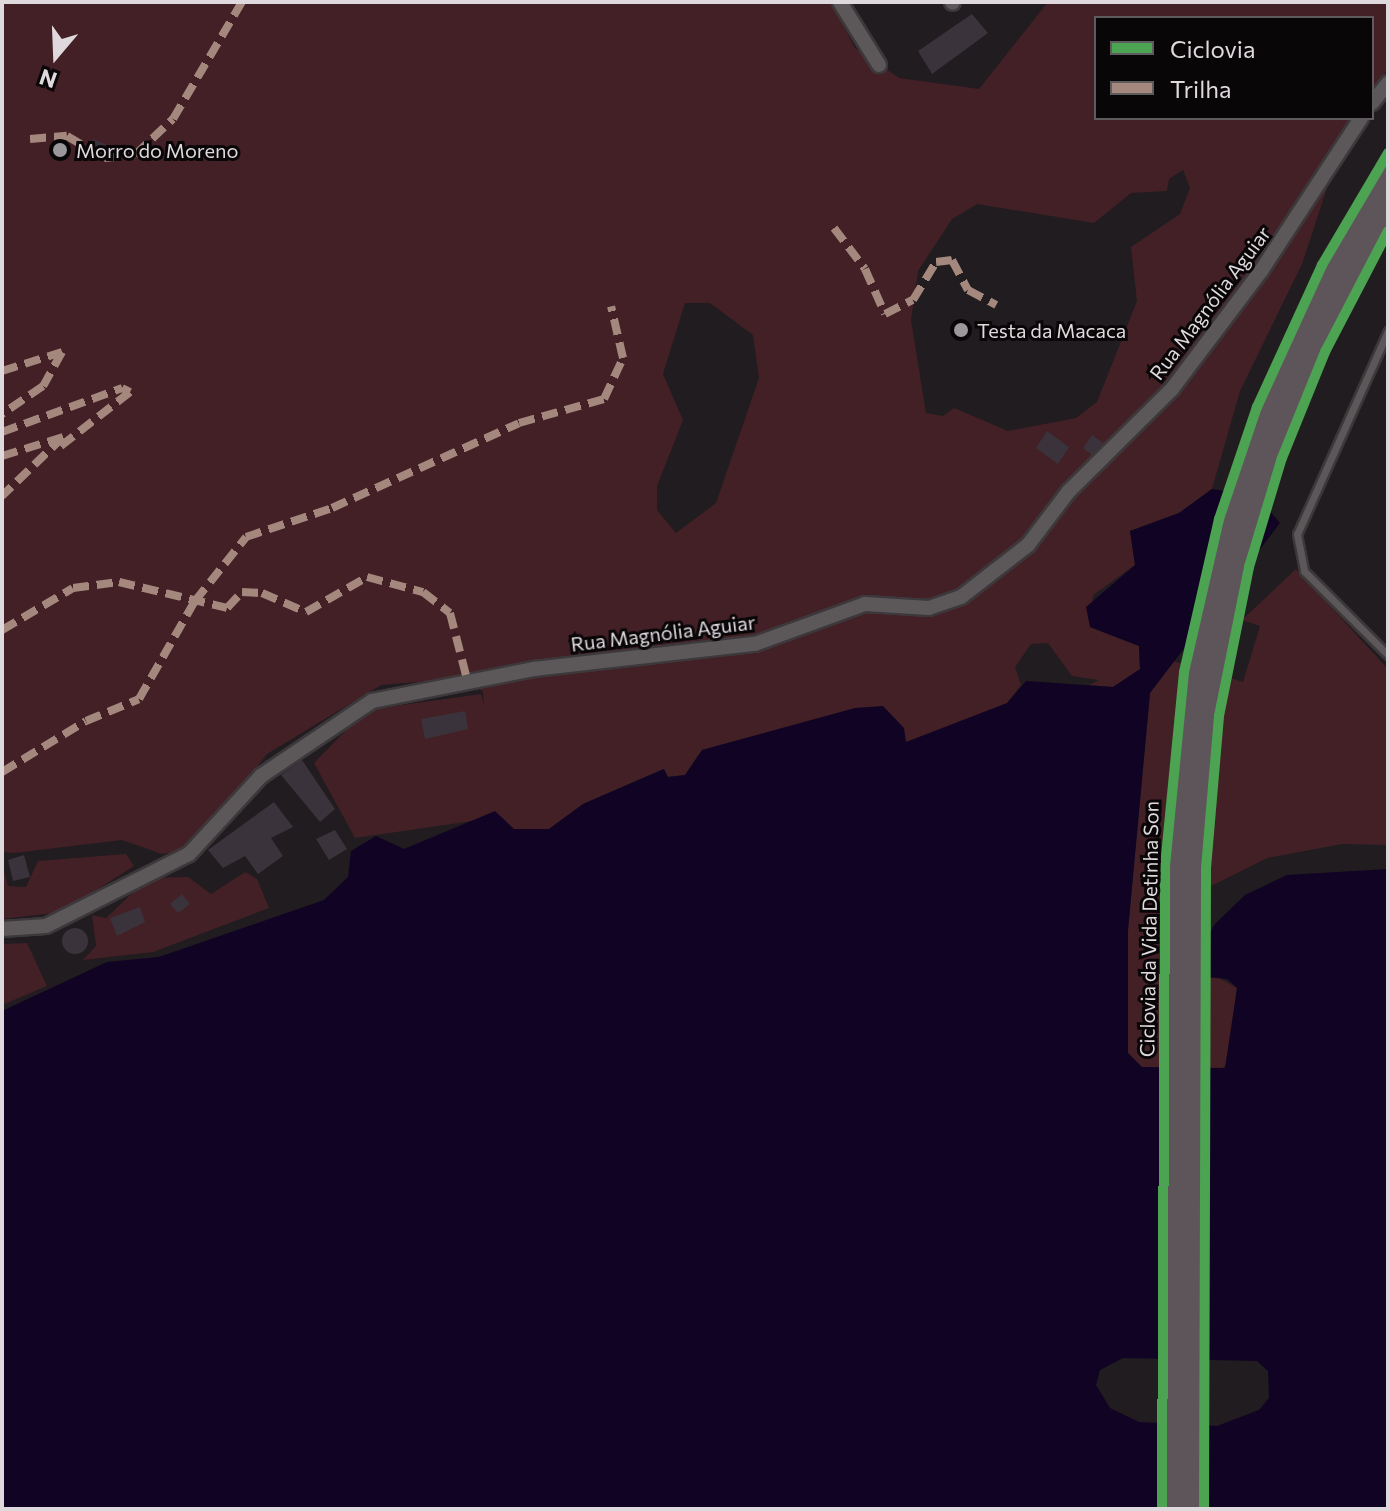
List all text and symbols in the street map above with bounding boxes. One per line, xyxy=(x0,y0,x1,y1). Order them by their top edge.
north arrow xyxy=(16,16,96,96)
legend xyxy=(1094,16,1374,120)
text: Ciclovia xyxy=(1170,34,1256,63)
text: N xyxy=(36,64,60,95)
text: Trilha xyxy=(1170,74,1232,103)
place label: Morro do Moreno xyxy=(76,138,238,162)
marker: Morro do Moreno xyxy=(51,141,69,159)
street label: Rua Magnólia Aguiar xyxy=(1144,222,1276,384)
place label: Testa da Macaca xyxy=(977,318,1126,342)
marker: Testa da Macaca xyxy=(952,321,970,339)
street label: Rua Magnólia Aguiar xyxy=(569,610,757,656)
street label: Ciclovia da Vida Detinha Son xyxy=(1135,801,1163,1057)

